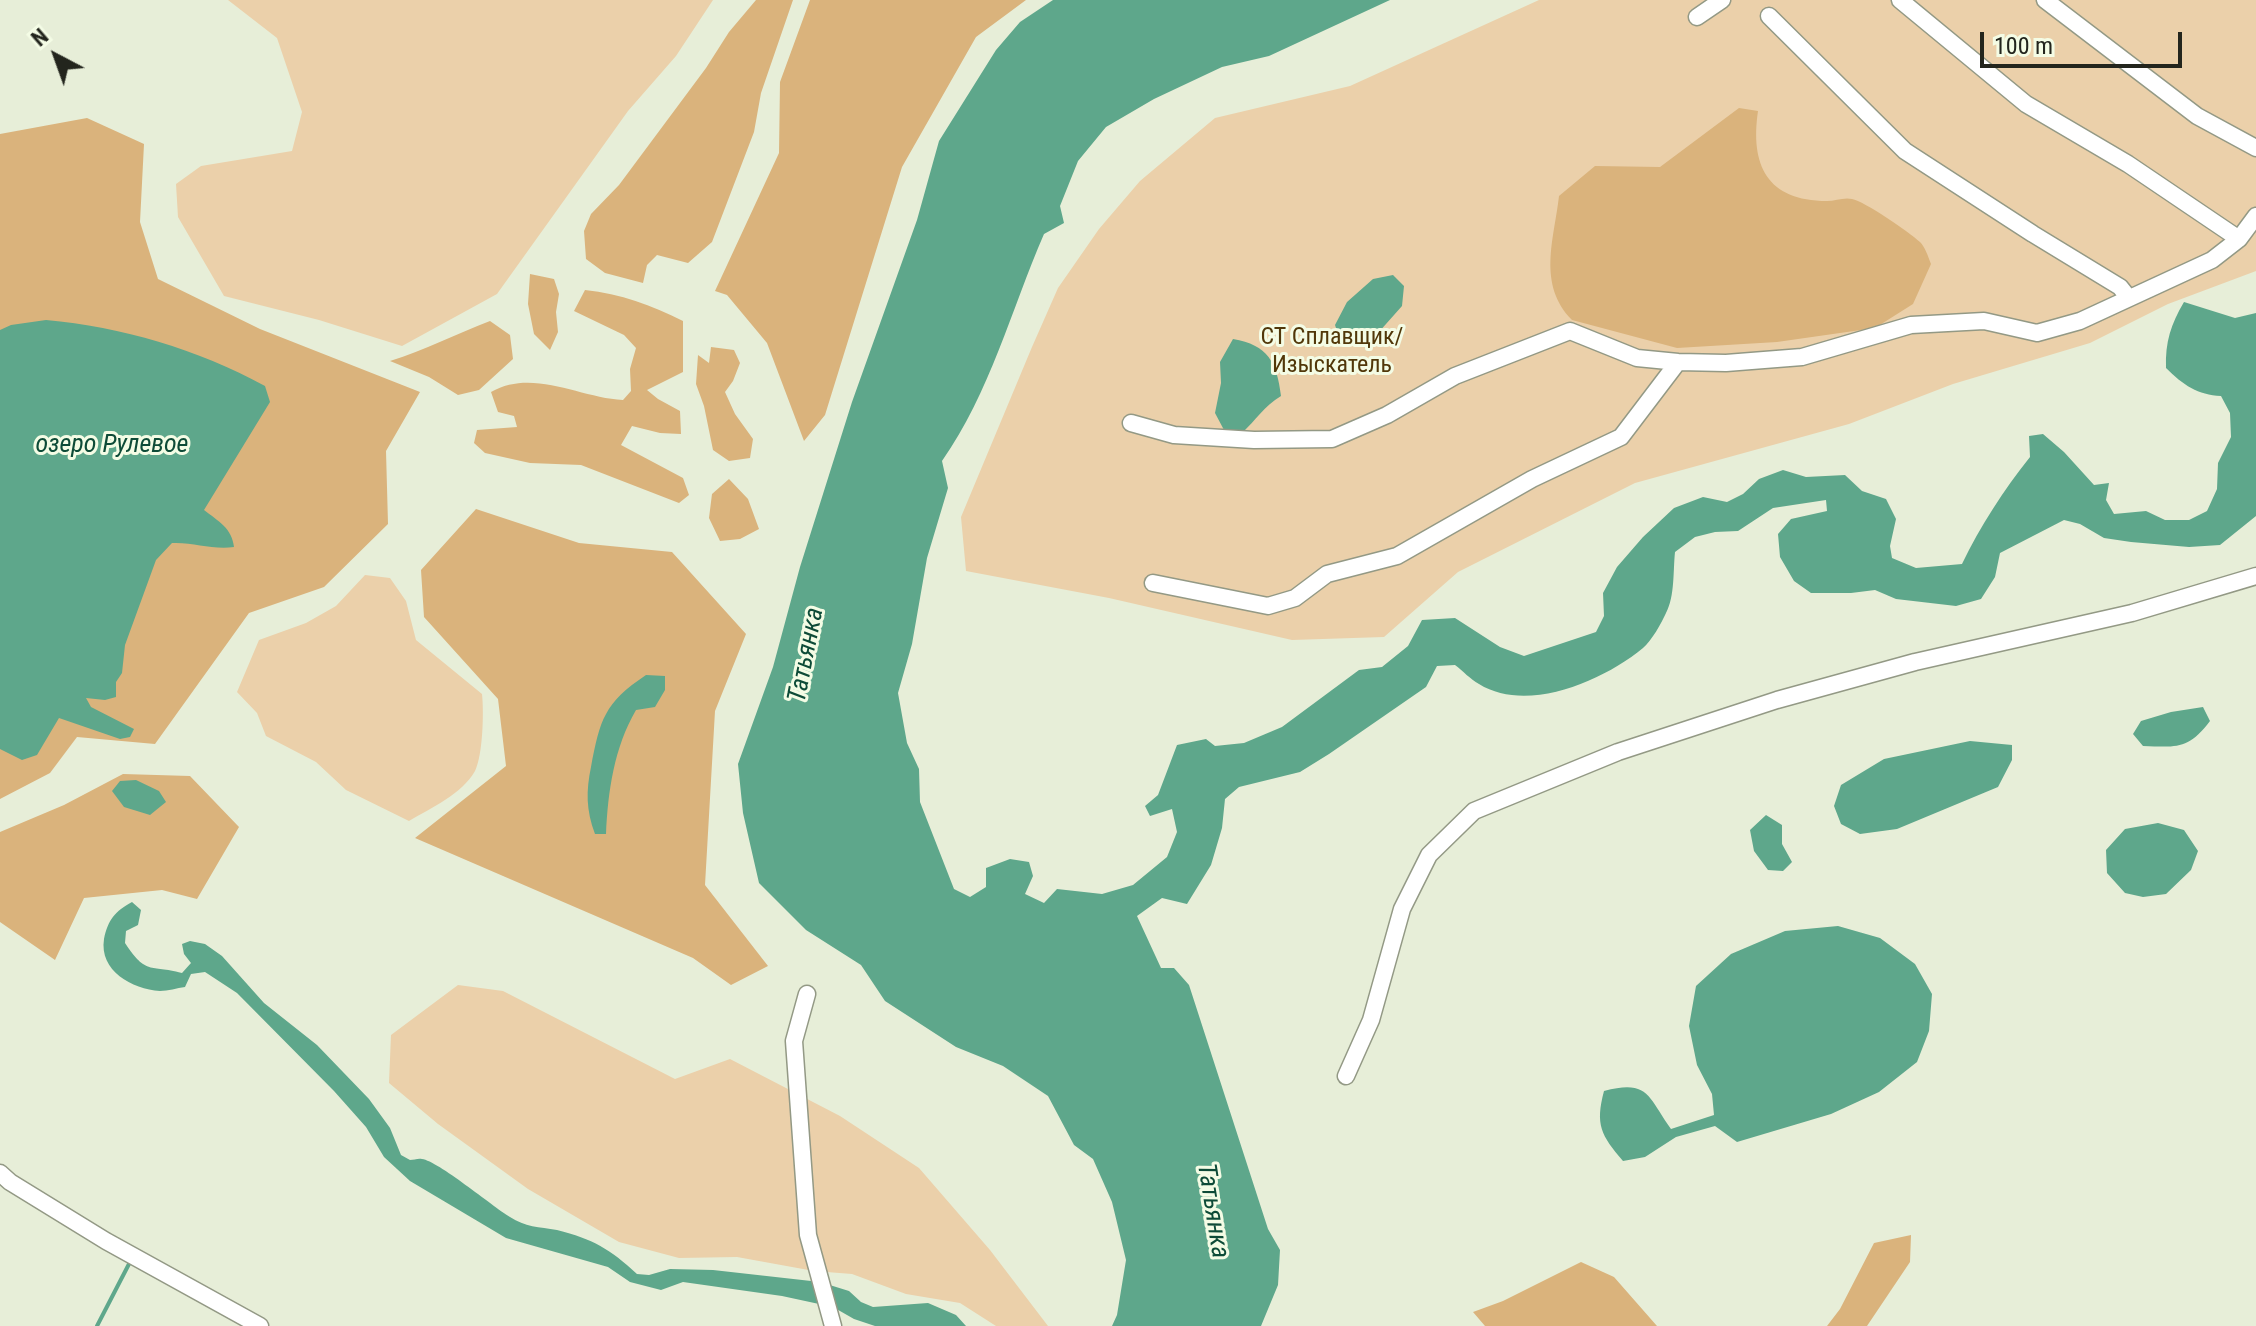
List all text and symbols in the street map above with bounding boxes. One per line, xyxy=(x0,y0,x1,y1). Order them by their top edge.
north arrow xyxy=(16,16,96,96)
scale bar xyxy=(1984,16,2186,66)
text: N xyxy=(27,24,53,51)
text: 100 m xyxy=(1994,32,2053,60)
park label: СТ Сплавщик/ Изыскатель xyxy=(1261,324,1403,380)
water label: озеро Рулевое xyxy=(36,429,188,461)
water label: Татьянка xyxy=(783,605,831,705)
water label: Татьянка xyxy=(1189,1161,1235,1261)

